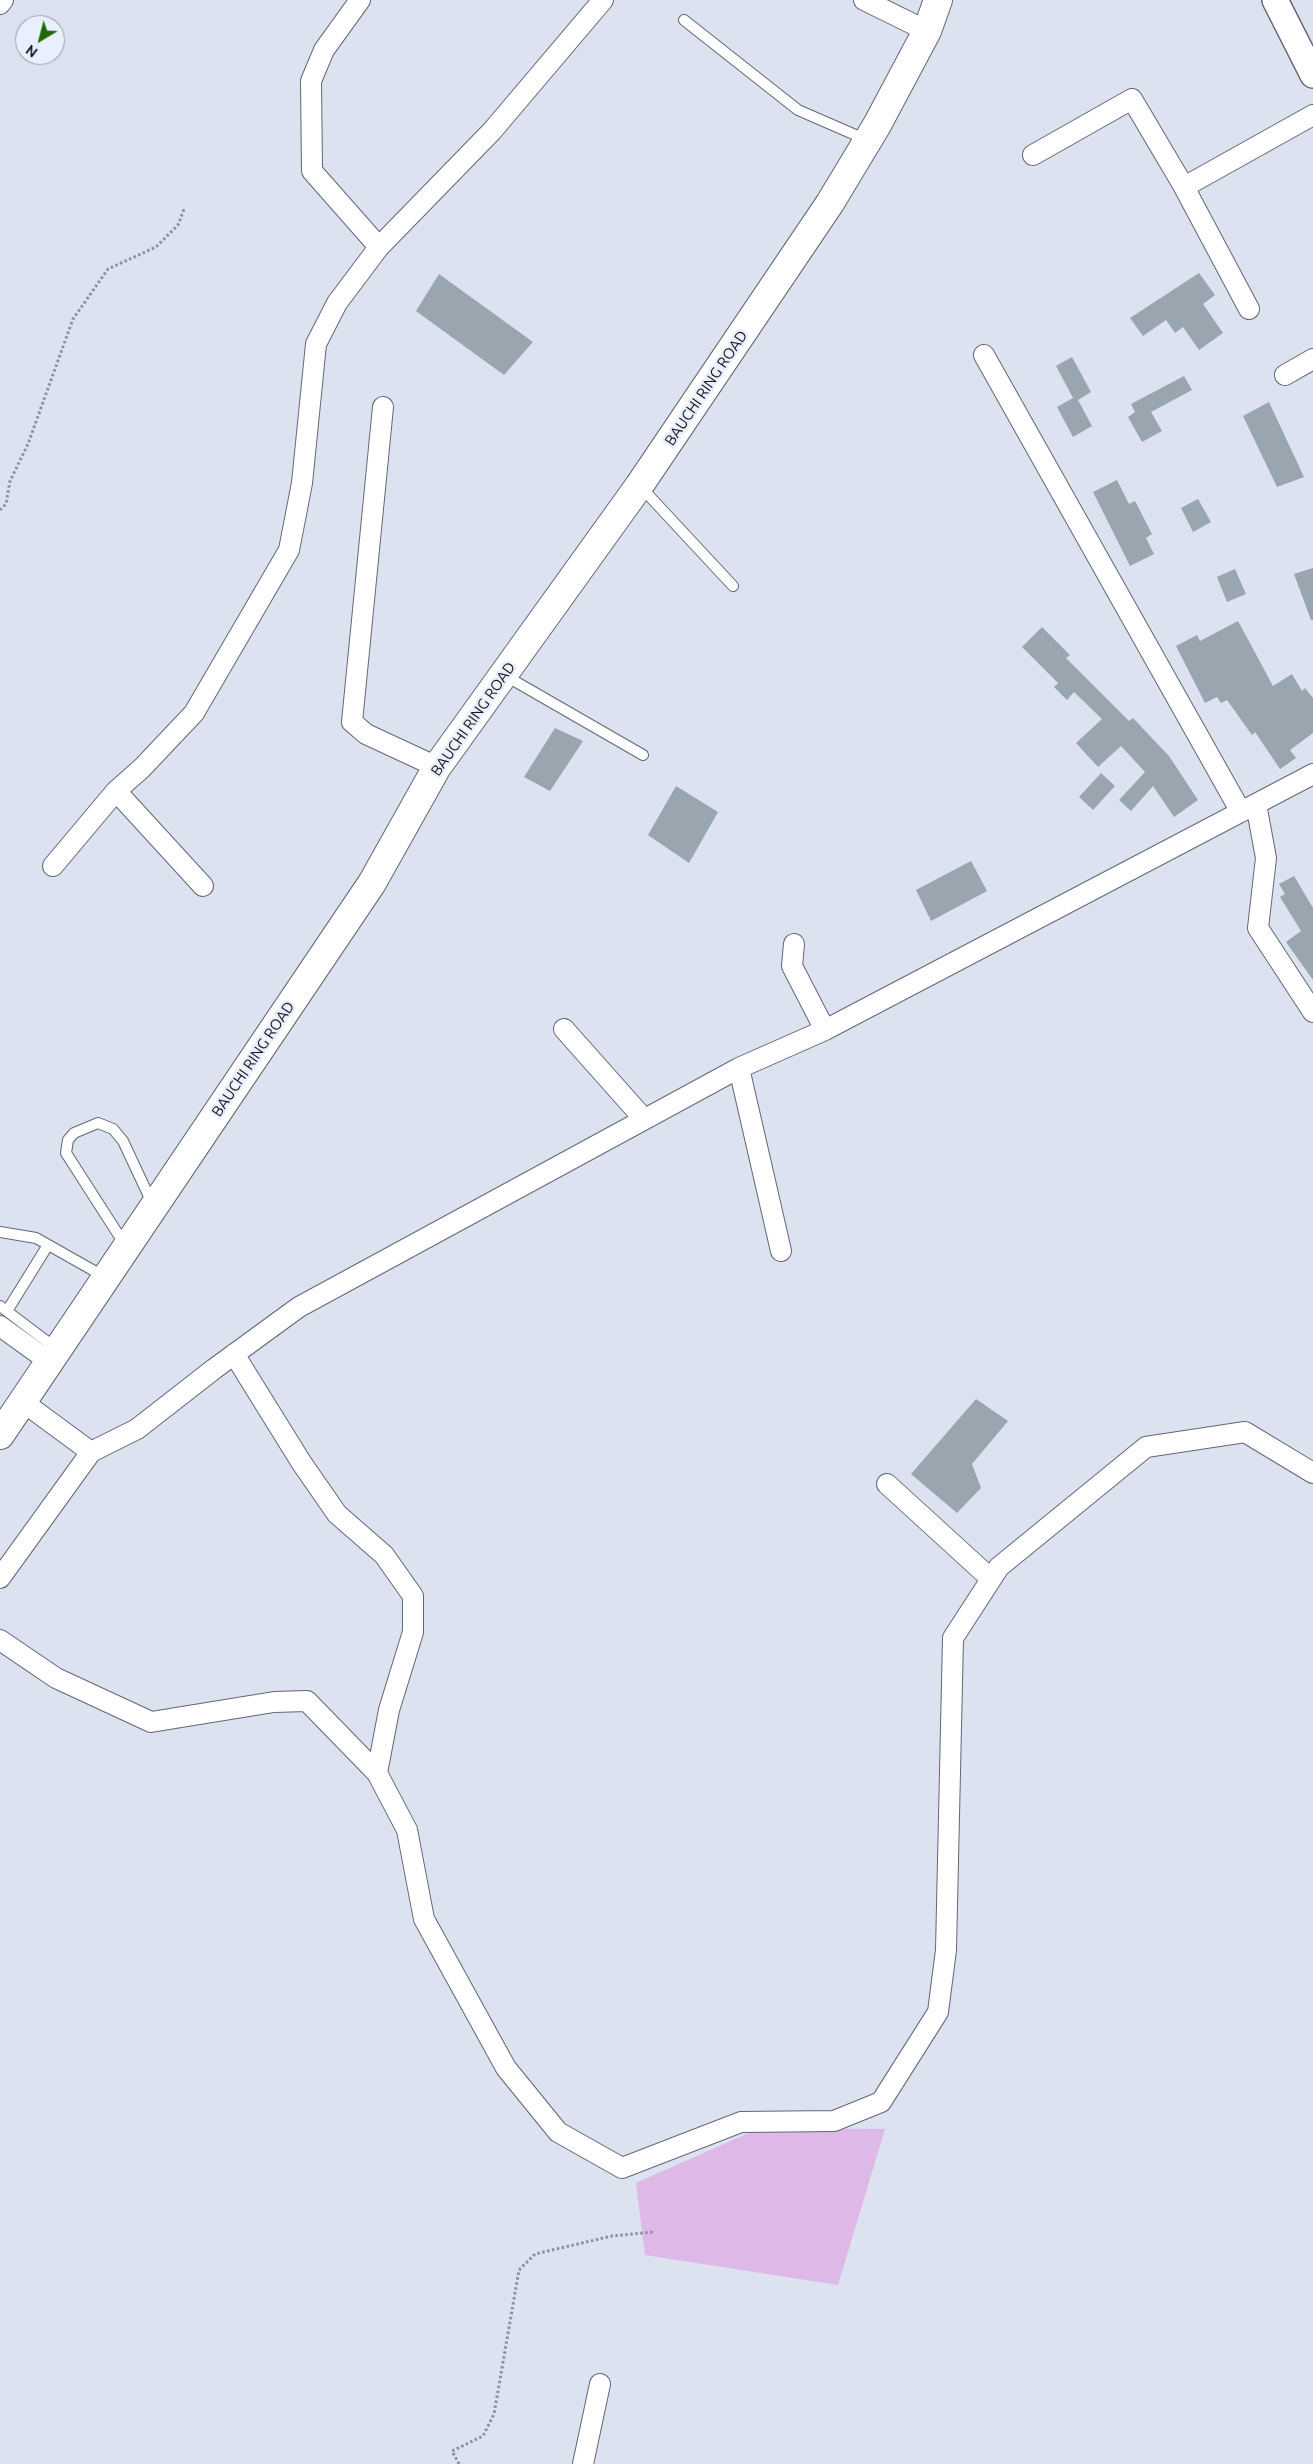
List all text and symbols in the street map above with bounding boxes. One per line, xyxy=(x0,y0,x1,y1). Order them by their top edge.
north arrow xyxy=(15,15,65,65)
text: N xyxy=(23,42,41,61)
street label: BAUCHI RING ROAD xyxy=(661,327,751,449)
street label: BAUCHI RING ROAD xyxy=(427,659,519,779)
street label: BAUCHI RING ROAD xyxy=(208,998,298,1120)

